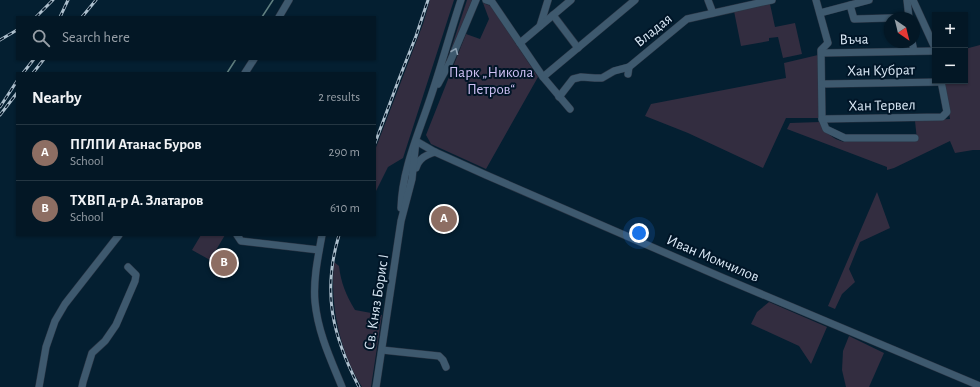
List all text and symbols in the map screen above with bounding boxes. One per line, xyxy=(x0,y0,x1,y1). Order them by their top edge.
street label: Владая xyxy=(632,11,675,50)
north arrow xyxy=(884,12,920,48)
map controls xyxy=(932,12,968,84)
button: + xyxy=(932,12,968,48)
search box xyxy=(16,16,376,60)
icon: search xyxy=(30,27,52,49)
text: Search here xyxy=(62,30,130,45)
street label: Въча xyxy=(839,32,869,47)
one-way arrow xyxy=(450,47,458,54)
button: − xyxy=(932,48,968,84)
street label: Хан Кубрат xyxy=(847,62,916,79)
park label: Парк „Никола Петров“ xyxy=(449,65,533,97)
text: Nearby xyxy=(32,89,82,106)
text: 2 results xyxy=(318,91,360,104)
street label: Хан Тервел xyxy=(848,97,916,114)
text: ПГЛПИ Атанас Буров xyxy=(70,137,202,152)
text: A xyxy=(41,146,49,159)
text: 290 m xyxy=(329,146,360,159)
text: School xyxy=(70,155,104,168)
text: ТХВП д-р А. Златаров xyxy=(70,193,203,208)
text: B xyxy=(41,202,49,215)
text: 610 m xyxy=(330,202,360,215)
pin: A xyxy=(431,204,457,234)
text: School xyxy=(70,211,104,224)
your location xyxy=(629,223,649,243)
street label: Иван Момчилов xyxy=(664,232,761,285)
pin: B xyxy=(211,248,237,278)
street label: Св. Княз Борис I xyxy=(362,253,391,351)

